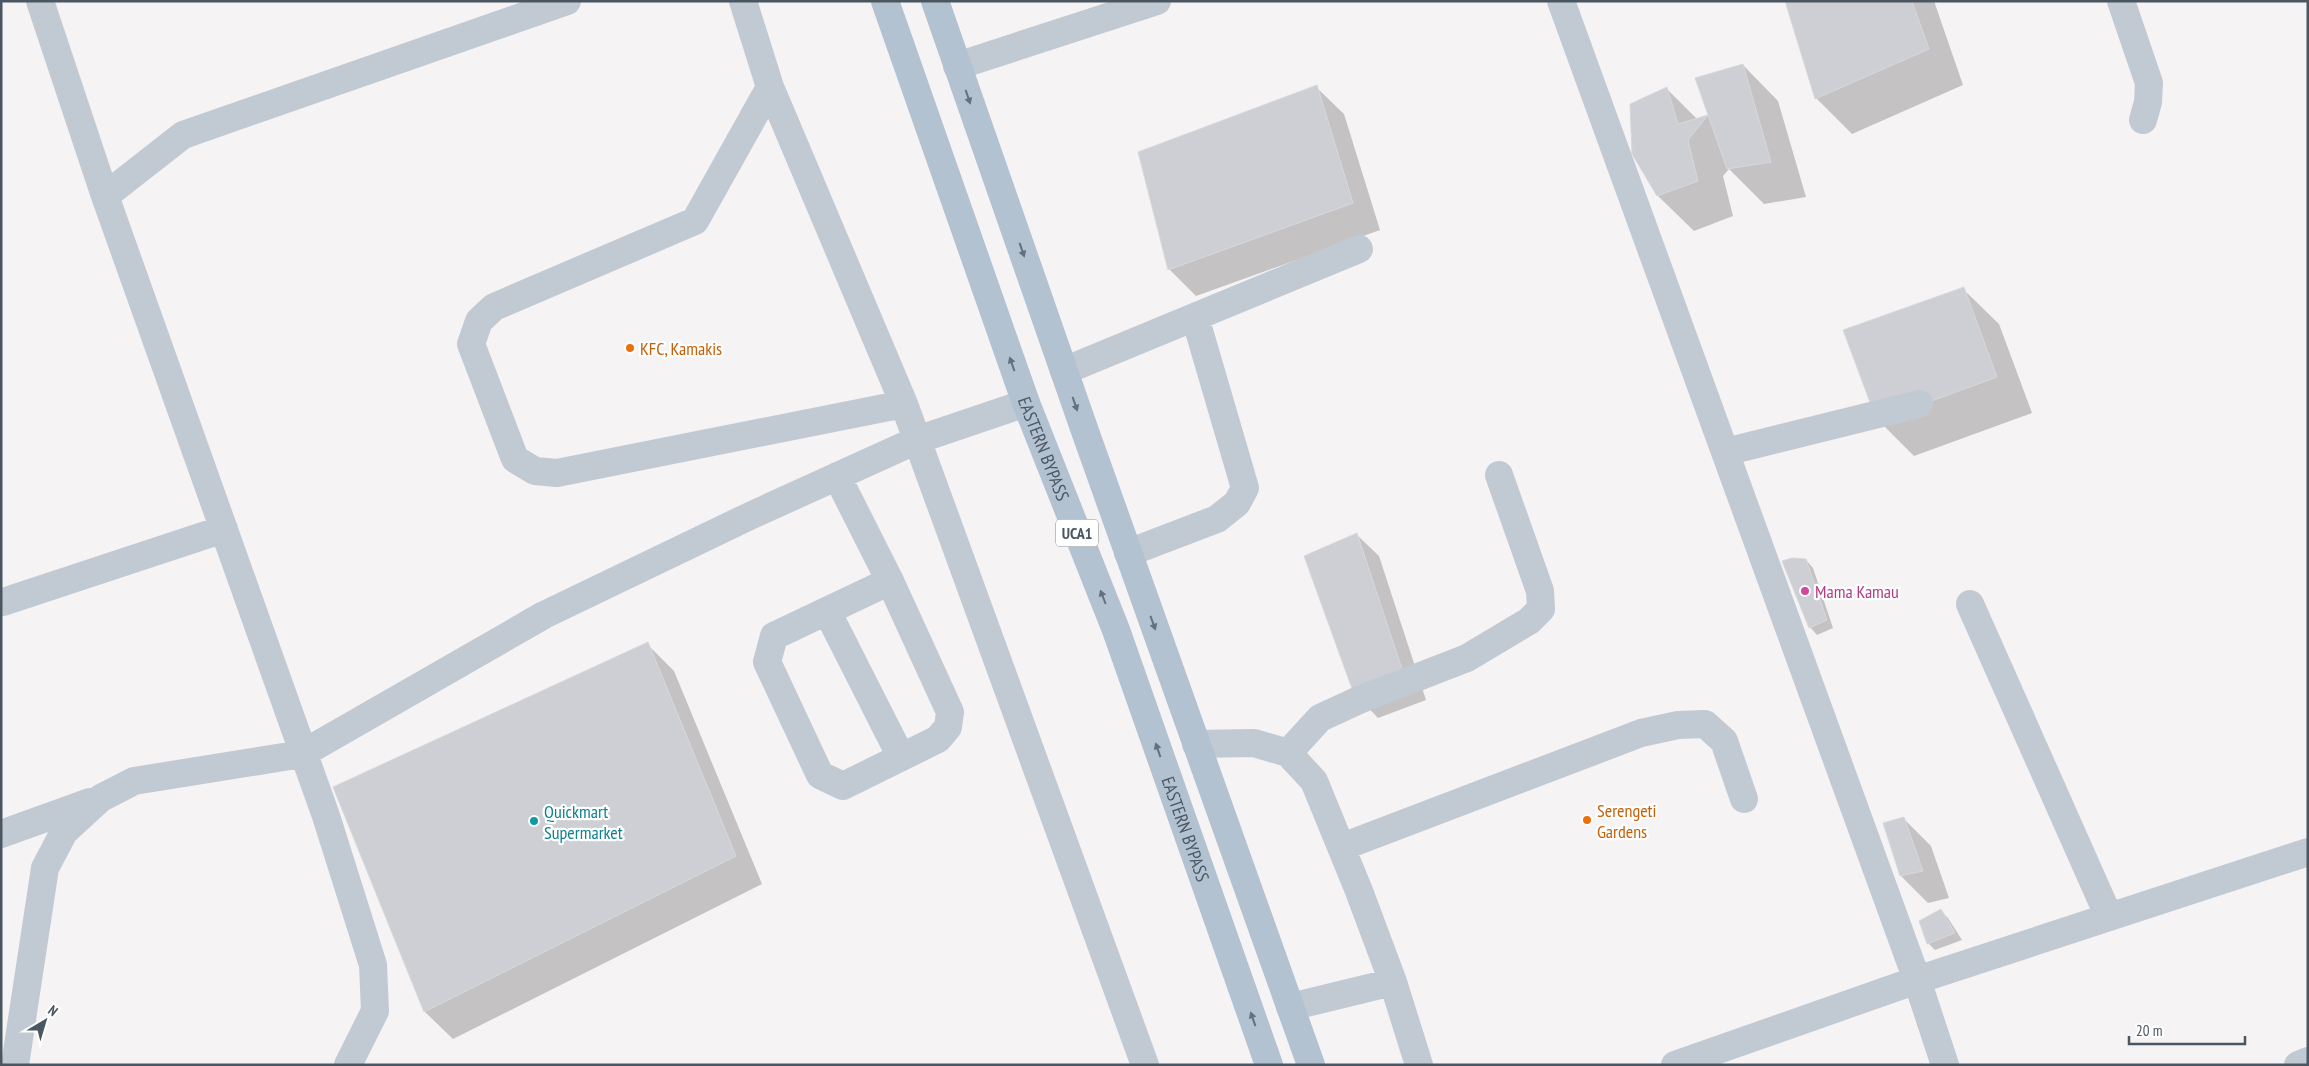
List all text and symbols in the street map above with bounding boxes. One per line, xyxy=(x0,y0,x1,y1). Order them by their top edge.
one-way arrow xyxy=(964,90,972,105)
one-way arrow xyxy=(1018,243,1026,258)
place label: KFC, Kamakis xyxy=(640,337,722,360)
marker: KFC, Kamakis xyxy=(624,342,636,354)
one-way arrow xyxy=(1008,356,1016,371)
street label: EASTERN BYPASS xyxy=(1013,394,1075,504)
one-way arrow xyxy=(1072,396,1079,411)
road number: UCA1 xyxy=(1056,520,1098,546)
place label: Mama Kamau xyxy=(1815,580,1899,603)
marker: Mama Kamau xyxy=(1799,585,1811,597)
one-way arrow xyxy=(1098,590,1106,604)
one-way arrow xyxy=(1150,615,1157,630)
one-way arrow xyxy=(1154,742,1162,757)
street label: EASTERN BYPASS xyxy=(1157,773,1215,885)
place label: Serengeti Gardens xyxy=(1597,799,1656,843)
place label: Quickmart Supermarket xyxy=(544,800,623,844)
marker: Serengeti Gardens xyxy=(1581,814,1593,826)
marker: Quickmart Supermarket xyxy=(528,815,540,827)
north arrow xyxy=(20,996,70,1046)
text: N xyxy=(44,1001,62,1020)
one-way arrow xyxy=(1249,1011,1257,1026)
scale bar xyxy=(2129,1014,2245,1046)
text: 20 m xyxy=(2136,1021,2162,1040)

